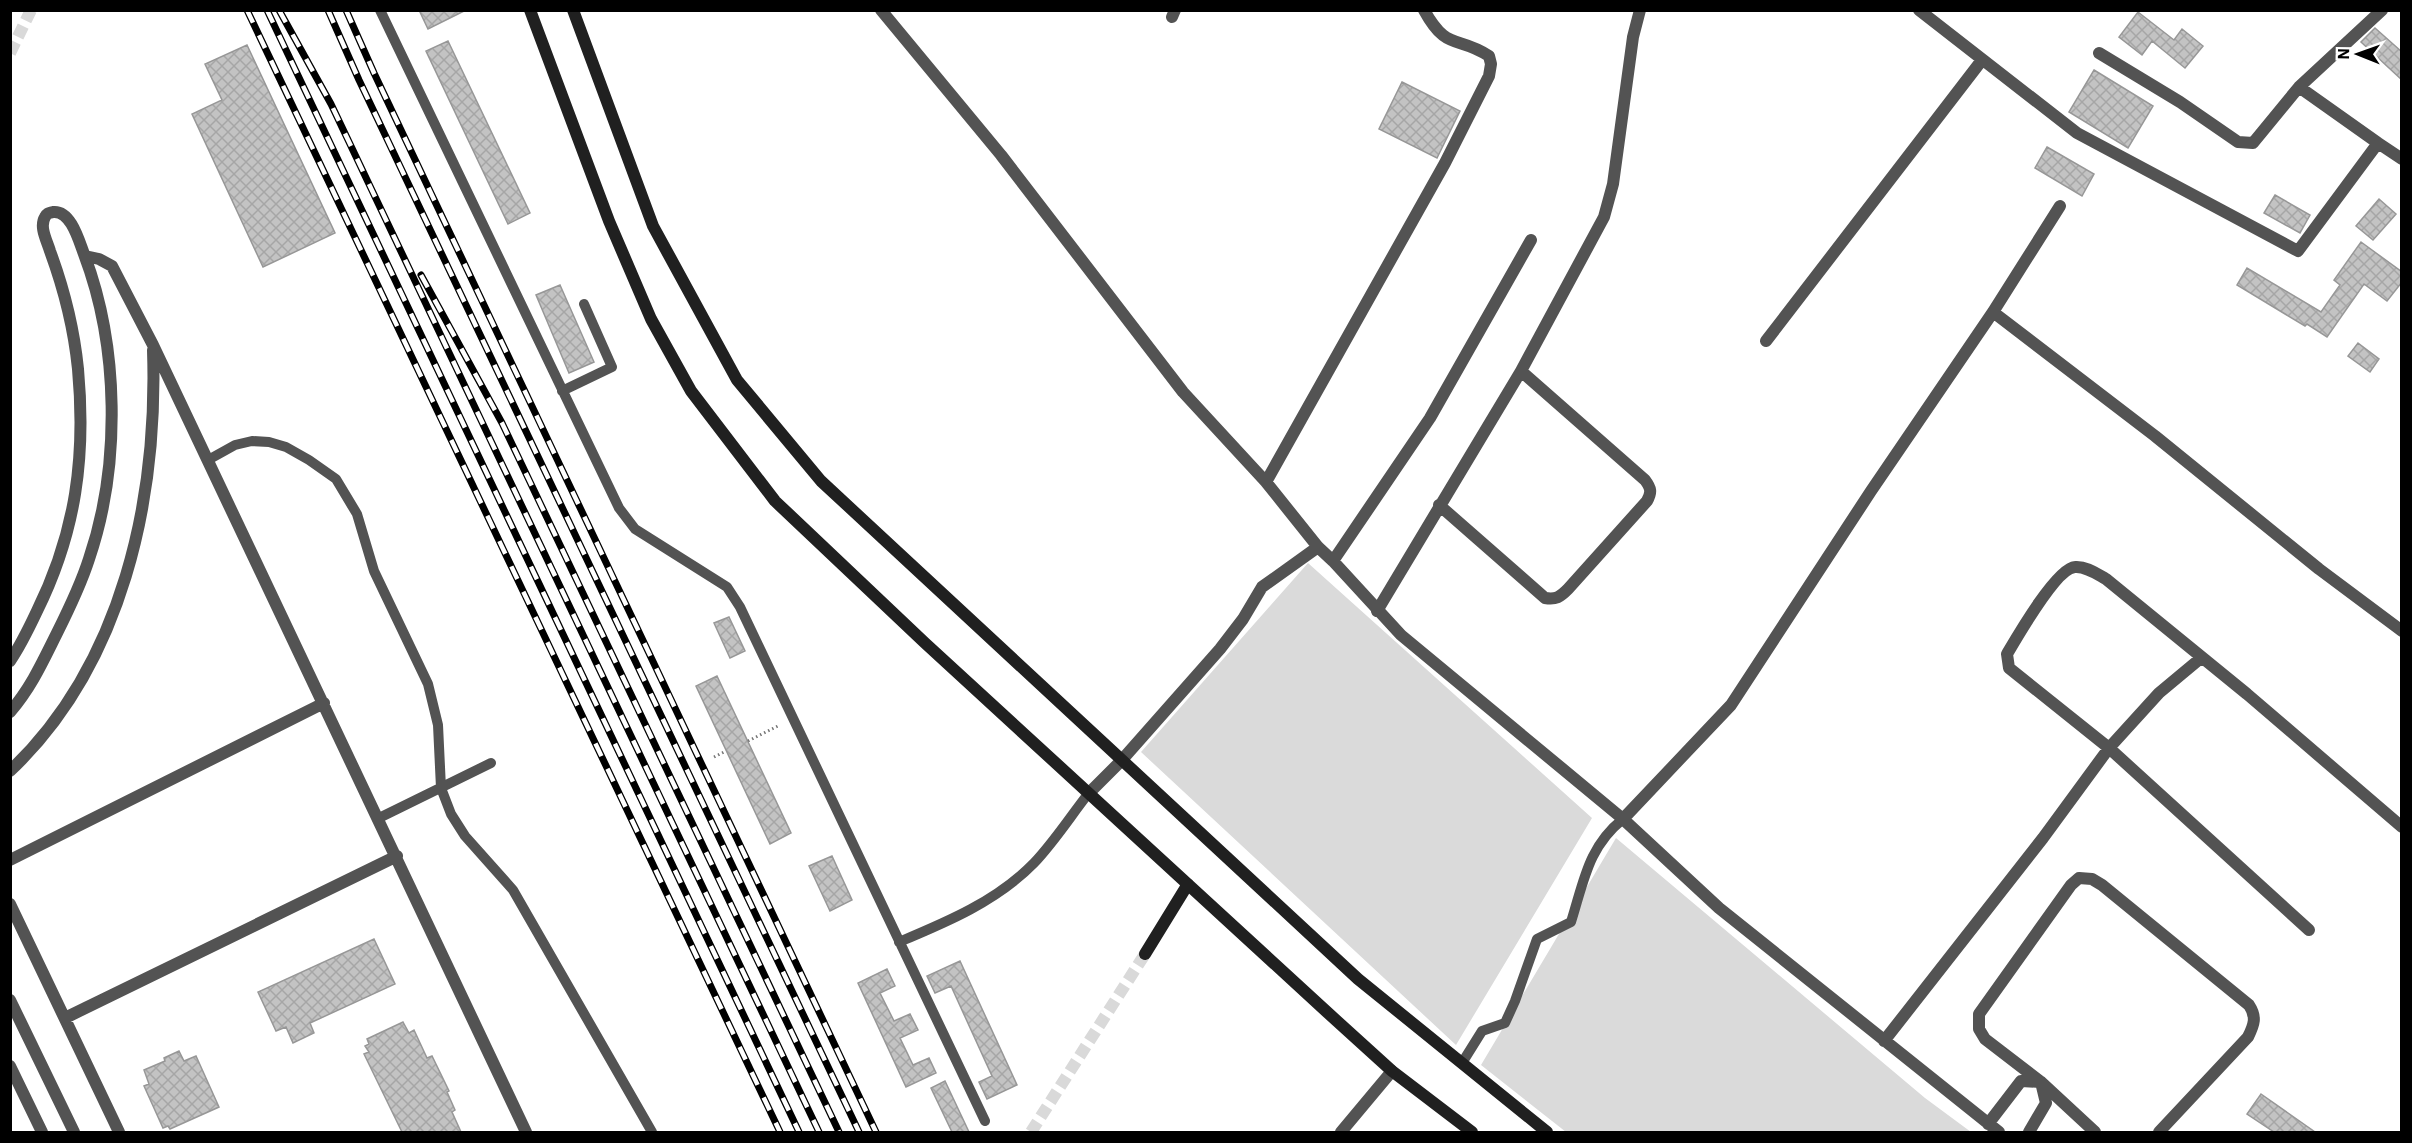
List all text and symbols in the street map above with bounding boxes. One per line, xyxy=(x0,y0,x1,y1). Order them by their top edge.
north arrow xyxy=(2328,24,2388,84)
text: N xyxy=(2333,48,2353,60)

